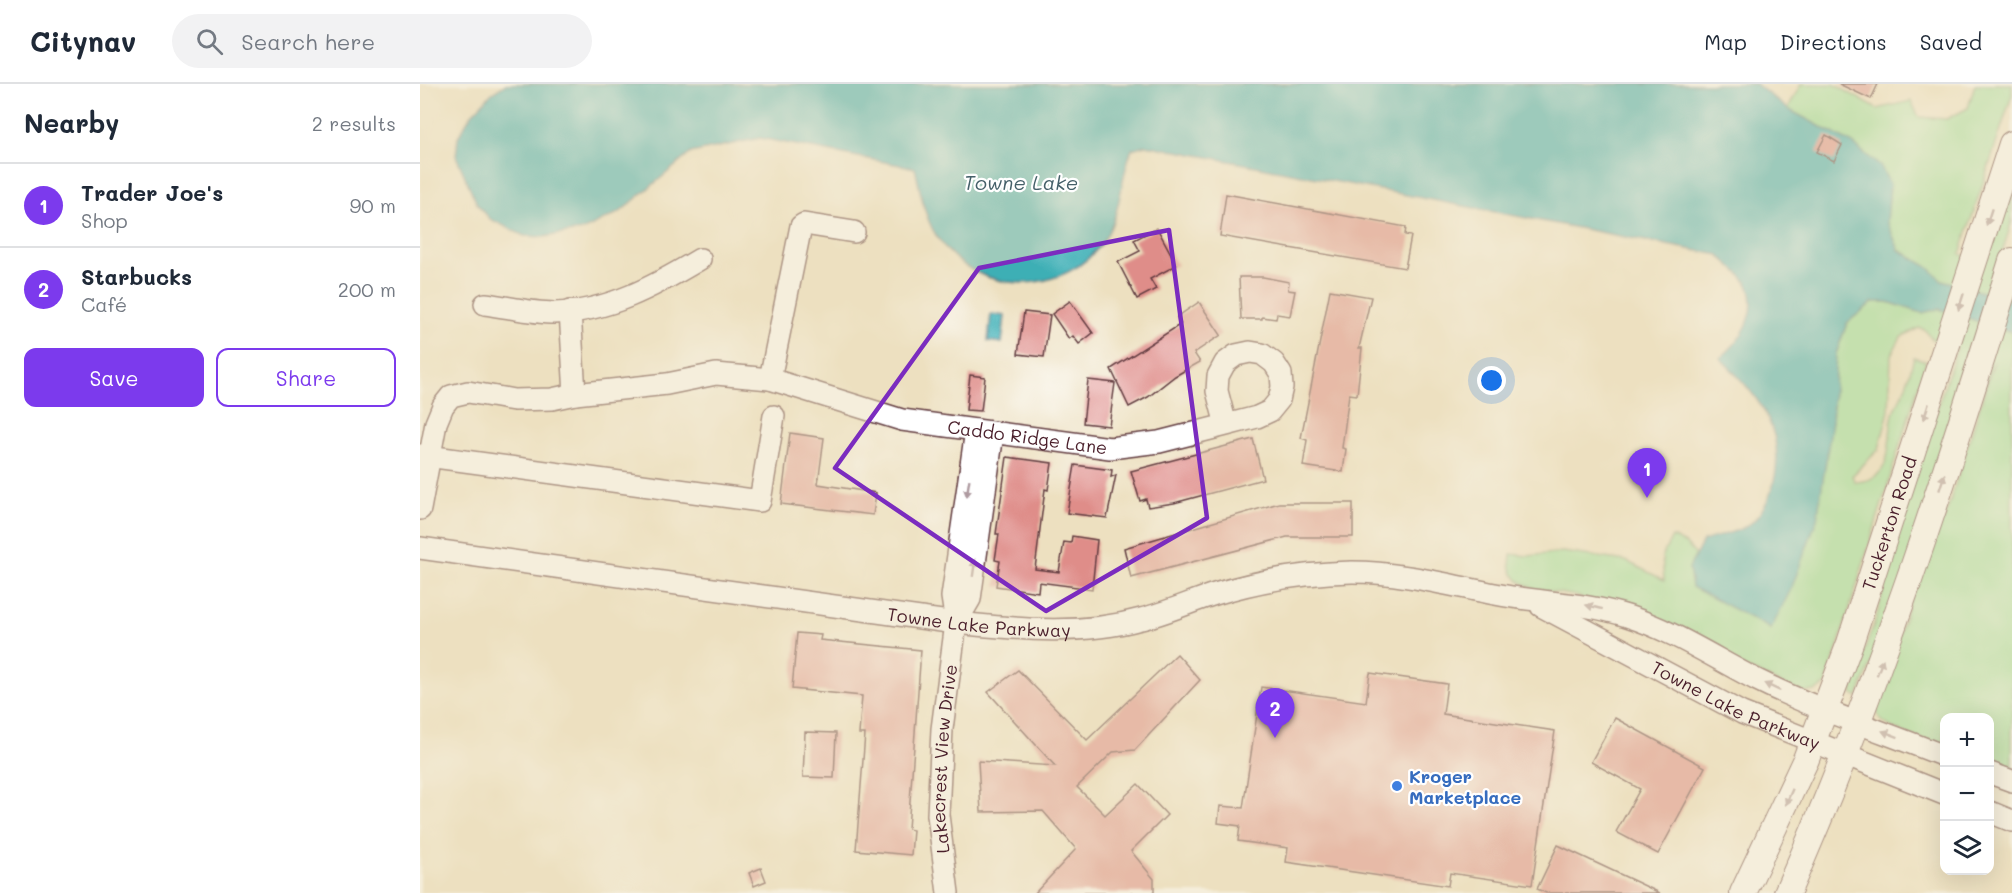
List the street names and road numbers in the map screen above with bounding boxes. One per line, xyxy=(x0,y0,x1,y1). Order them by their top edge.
street label: Caddo Ridge Lane xyxy=(946,414,1109,460)
street label: Tuckerton Road xyxy=(1856,453,1922,593)
street label: Towne Lake Parkway xyxy=(886,602,1071,642)
street label: Towne Lake Parkway xyxy=(1647,655,1824,755)
street label: Lakecrest View Drive xyxy=(926,663,962,855)

